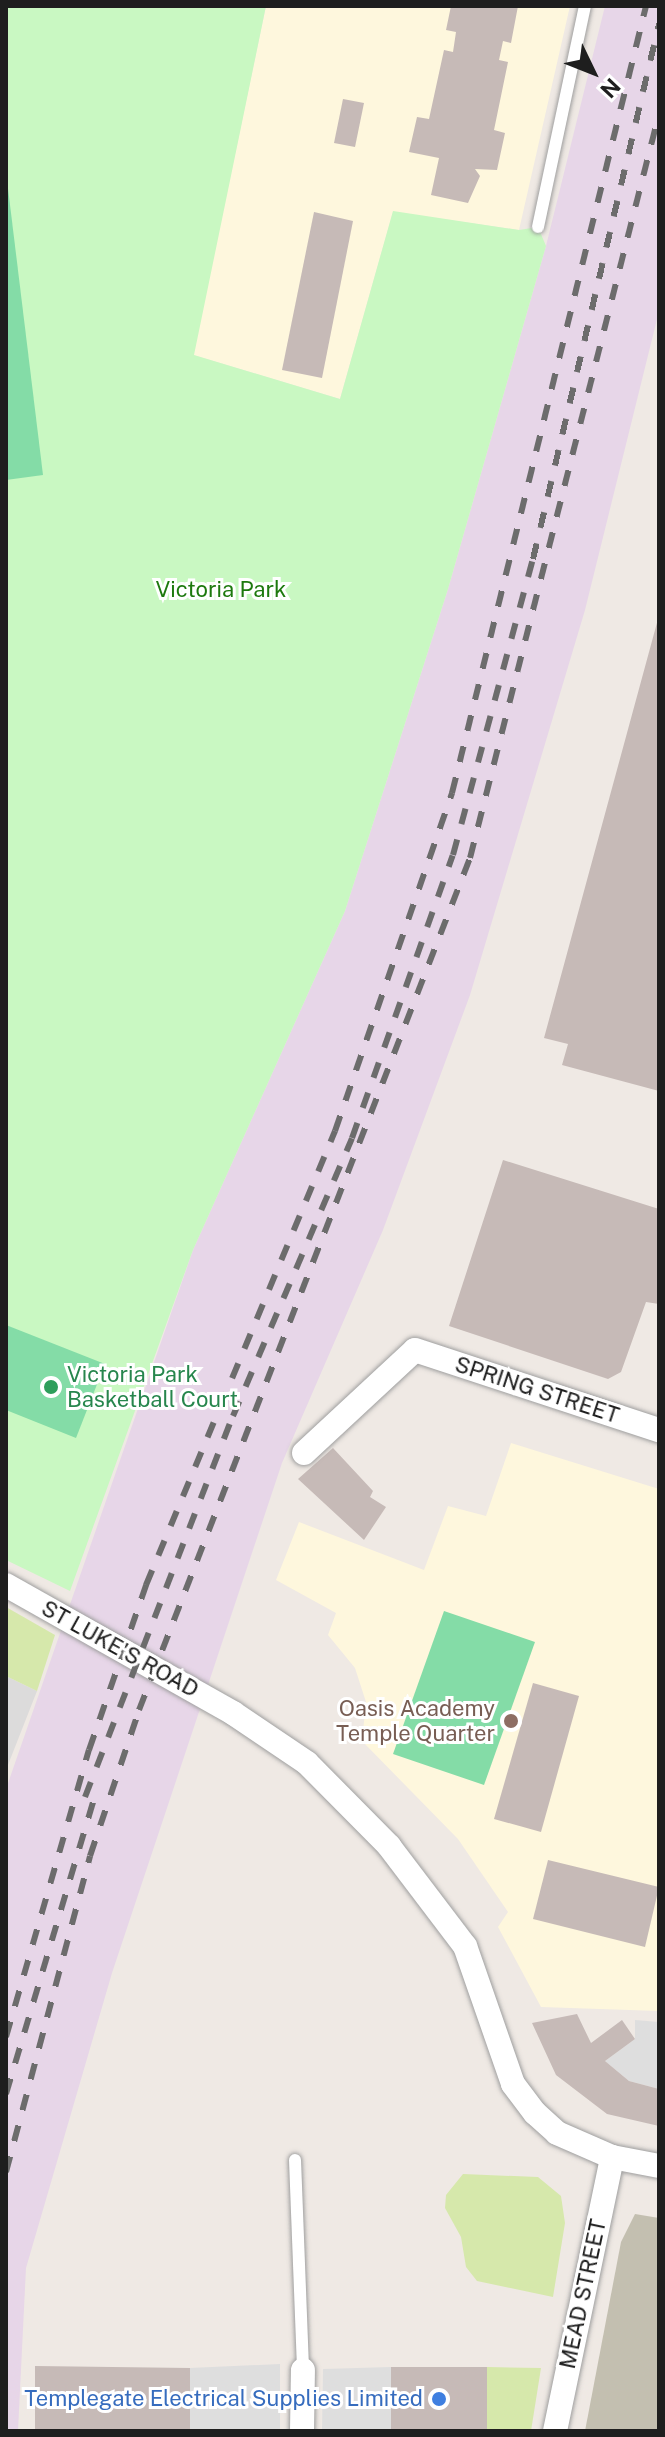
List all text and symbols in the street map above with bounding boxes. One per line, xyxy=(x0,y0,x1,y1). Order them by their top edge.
north arrow xyxy=(553,32,633,112)
text: N xyxy=(595,73,626,104)
park label: Victoria Park xyxy=(156,577,286,603)
street label: SPRING STREET xyxy=(452,1351,622,1429)
place label: Victoria Park Basketball Court xyxy=(67,1361,238,1412)
marker: Victoria Park Basketball Court xyxy=(42,1378,60,1396)
street label: ST LUKE'S ROAD xyxy=(37,1595,203,1703)
place label: Oasis Academy Temple Quarter xyxy=(336,1695,495,1746)
marker: Oasis Academy Temple Quarter xyxy=(502,1712,520,1730)
street label: MEAD STREET xyxy=(554,2217,612,2371)
place label: Templegate Electrical Supplies Limited xyxy=(24,2386,423,2412)
marker: Templegate Electrical Supplies Limited xyxy=(430,2390,448,2408)

